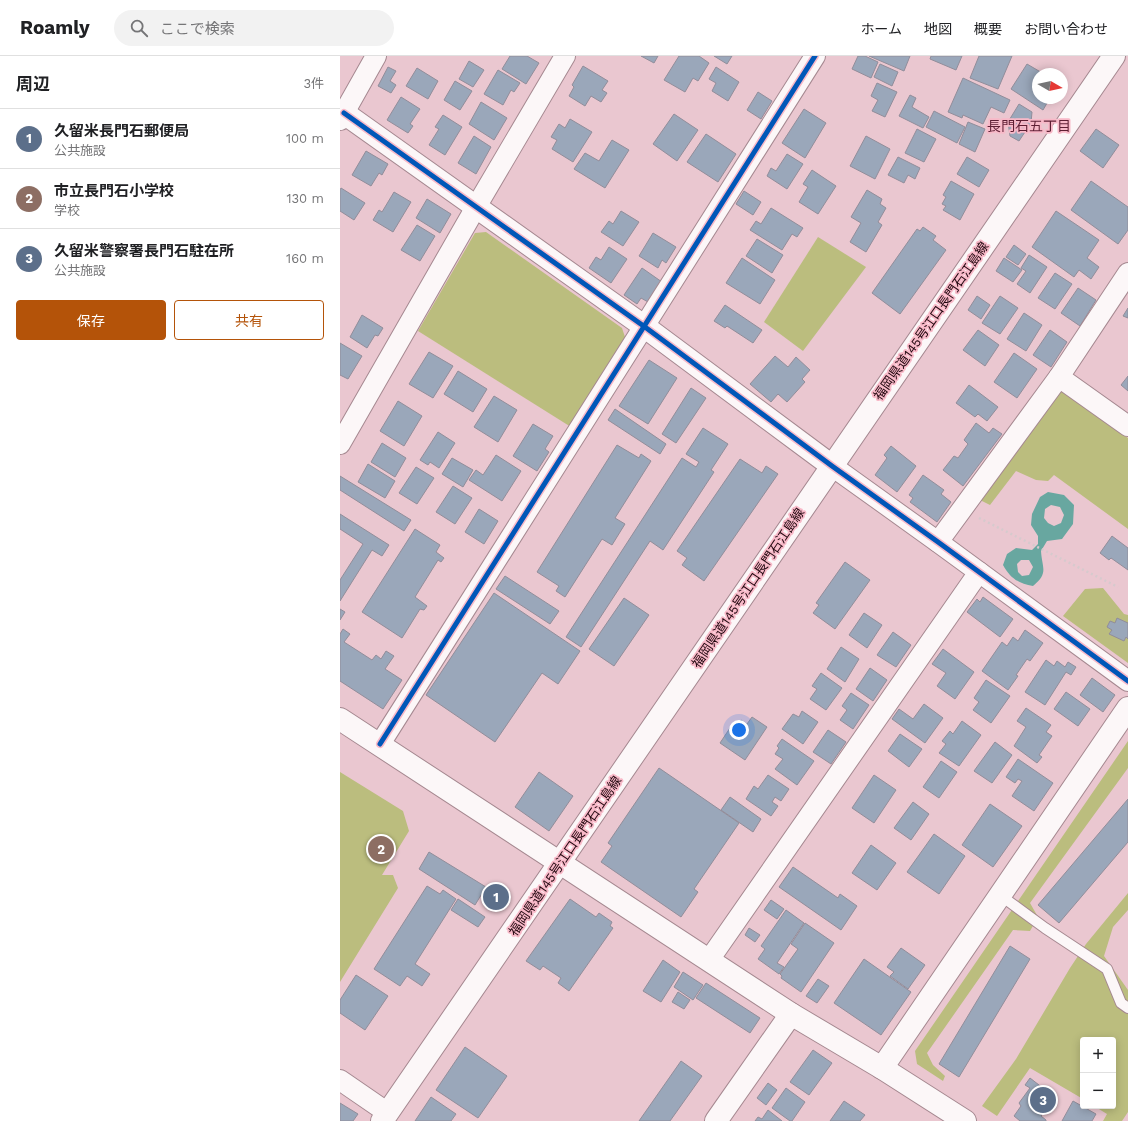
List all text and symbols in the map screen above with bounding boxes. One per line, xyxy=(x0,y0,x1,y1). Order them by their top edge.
search box xyxy=(114,10,394,46)
text: Roamly xyxy=(20,16,90,39)
icon: search xyxy=(128,17,150,39)
text: ここで検索 xyxy=(160,20,235,38)
text: ホーム xyxy=(860,21,902,37)
text: 地図 xyxy=(924,21,952,37)
text: 概要 xyxy=(974,21,1002,37)
text: お問い合わせ xyxy=(1024,21,1108,37)
north arrow xyxy=(1032,68,1068,104)
text: 周辺 xyxy=(16,74,50,94)
text: 3件 xyxy=(303,76,324,91)
district label: 長門石五丁目 xyxy=(987,118,1071,134)
text: 久留米長門石郵便局 xyxy=(54,122,189,140)
text: 1 xyxy=(26,131,32,146)
text: 100 m xyxy=(286,131,324,146)
text: 公共施設 xyxy=(54,143,106,158)
text: 市立長門石小学校 xyxy=(54,182,174,200)
text: 2 xyxy=(25,191,33,206)
text: 130 m xyxy=(286,191,324,206)
text: 学校 xyxy=(54,203,80,218)
street label: 福岡県道145号江口長門石江島線 xyxy=(870,239,992,403)
text: 久留米警察署長門石駐在所 xyxy=(54,242,234,260)
text: 3 xyxy=(25,251,33,266)
text: 160 m xyxy=(286,251,324,266)
text: 公共施設 xyxy=(54,263,106,278)
button: 保存 xyxy=(16,300,166,340)
button: 共有 xyxy=(174,300,324,340)
street label: 福岡県道145号江口長門石江島線 xyxy=(689,505,807,671)
your location xyxy=(729,720,749,740)
street label: 福岡県道145号江口長門石江島線 xyxy=(506,773,624,939)
pin: 2 xyxy=(368,834,394,864)
pin: 1 xyxy=(483,882,509,912)
map controls xyxy=(1080,1037,1116,1109)
button: + xyxy=(1080,1037,1116,1073)
button: − xyxy=(1080,1073,1116,1109)
pin: 3 xyxy=(1030,1085,1056,1115)

